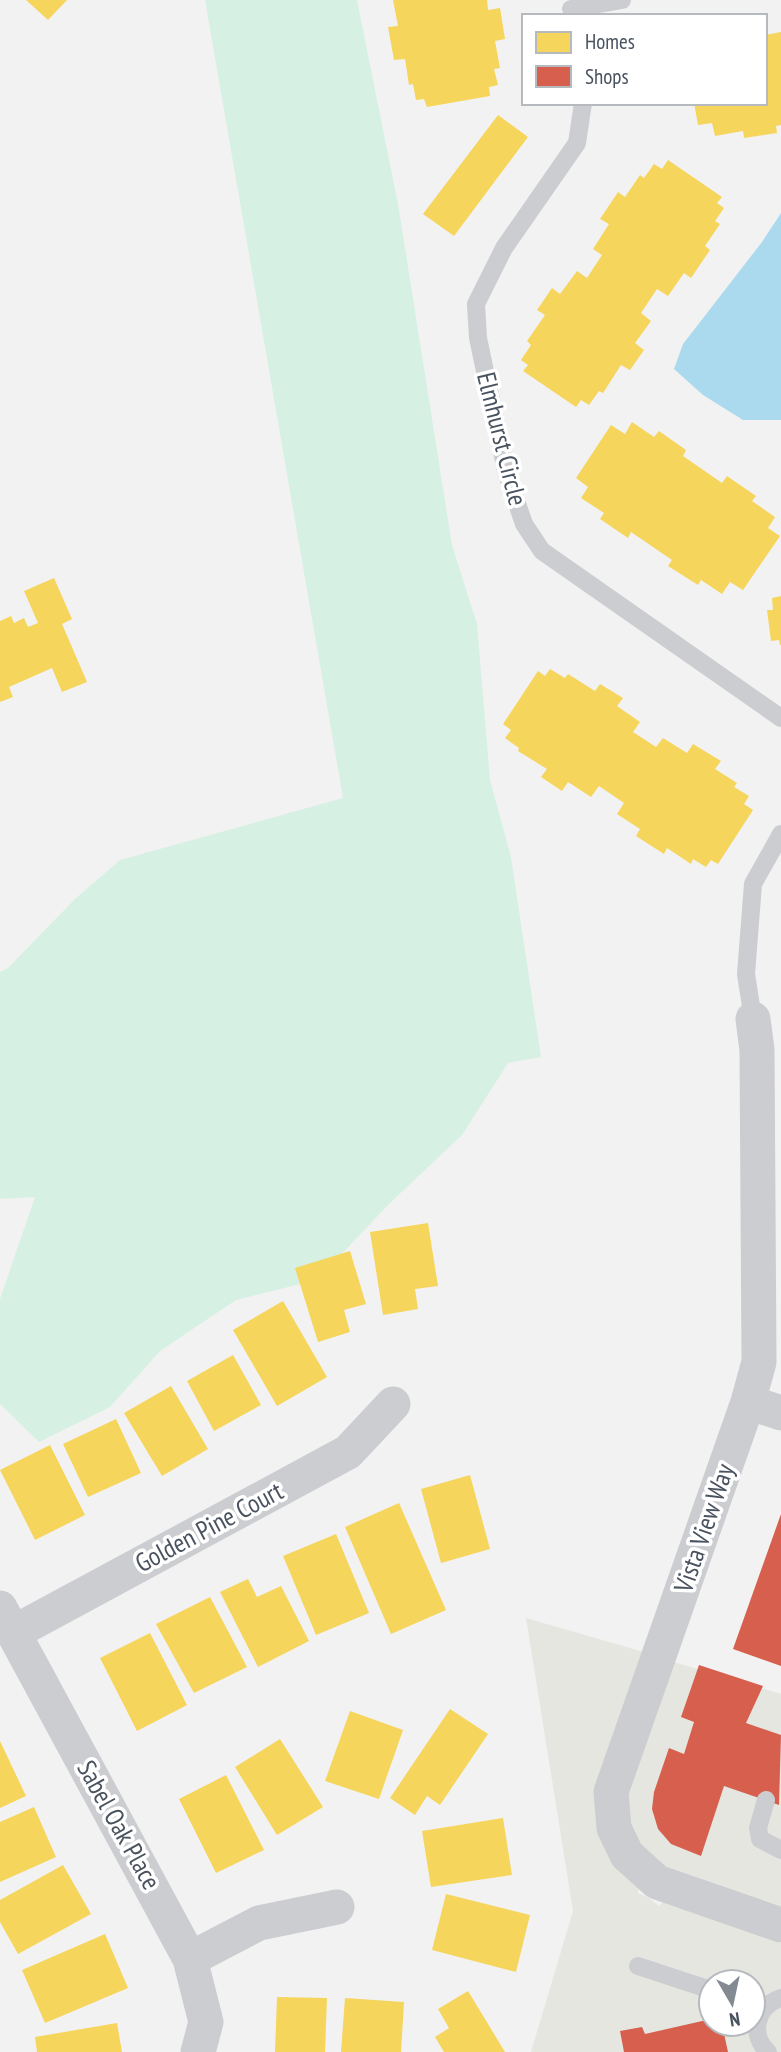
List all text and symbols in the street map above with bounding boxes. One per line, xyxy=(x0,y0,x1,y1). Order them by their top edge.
legend xyxy=(522,14,767,105)
text: Homes xyxy=(585,28,635,55)
text: Shops xyxy=(585,63,629,90)
street label: Elmhurst Circle xyxy=(470,369,535,509)
street label: Vista View Way xyxy=(666,1459,741,1597)
street label: Golden Pine Court xyxy=(129,1474,288,1579)
street label: Sabel Oak Place xyxy=(70,1754,168,1895)
north arrow xyxy=(697,1968,767,2038)
text: N xyxy=(728,2007,742,2032)

